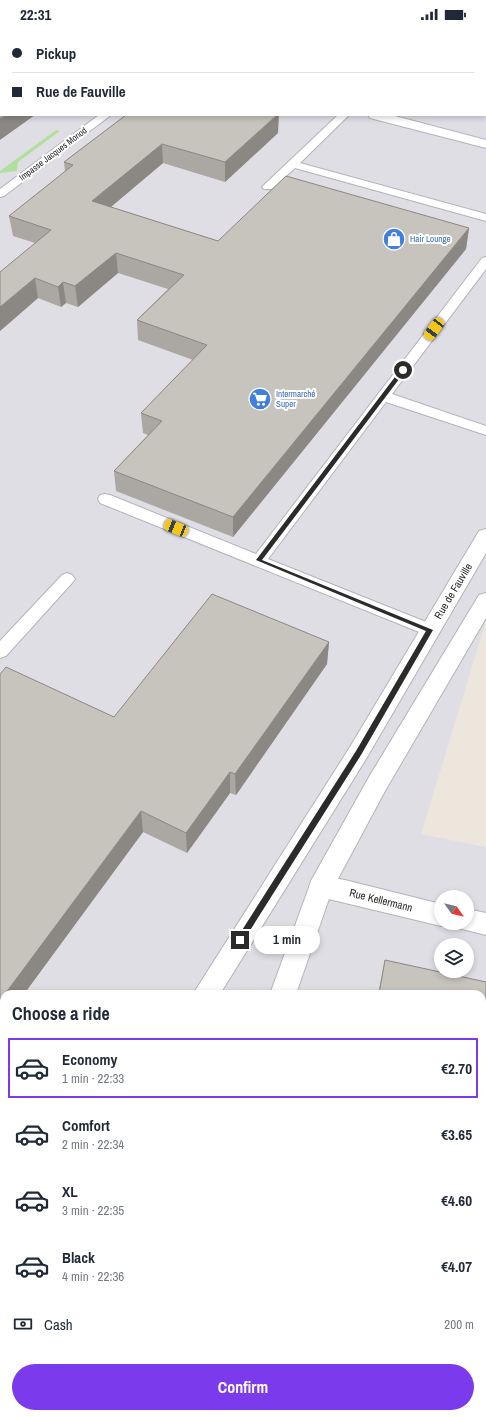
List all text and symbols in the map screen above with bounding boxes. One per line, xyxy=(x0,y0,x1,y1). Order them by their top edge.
text: 22:31 xyxy=(20,4,51,25)
text: Pickup xyxy=(36,43,76,64)
text: Rue de Fauville xyxy=(36,81,126,102)
street label: Impasse Jacques Monod xyxy=(17,125,89,183)
shop icon: Hair Lounge xyxy=(381,226,407,252)
place label: Hair Lounge xyxy=(410,233,451,245)
car xyxy=(422,316,446,342)
route start xyxy=(394,361,412,379)
supermarket icon: Intermarché Super xyxy=(247,386,273,412)
place label: Intermarché Super xyxy=(276,388,315,410)
car xyxy=(163,518,189,538)
street label: Rue de Fauville xyxy=(431,561,475,621)
street label: Rue Kellermann xyxy=(348,885,414,915)
north arrow xyxy=(434,890,474,930)
map controls xyxy=(434,890,474,978)
callout: 1 min xyxy=(254,926,320,954)
route end xyxy=(231,931,249,949)
text: 1 min xyxy=(273,931,301,948)
button: layers xyxy=(434,938,474,978)
text: Choose a ride xyxy=(12,1001,110,1026)
text: Economy xyxy=(62,1049,117,1070)
icon: car xyxy=(14,1050,50,1086)
text: €2.70 xyxy=(441,1058,472,1079)
text: 1 min · 22:33 xyxy=(62,1070,124,1087)
text: Comfort xyxy=(62,1115,110,1136)
icon: car xyxy=(14,1116,50,1152)
text: €3.65 xyxy=(441,1124,472,1145)
text: 2 min · 22:34 xyxy=(62,1136,124,1153)
text: XL xyxy=(62,1181,78,1202)
icon: car xyxy=(14,1182,50,1218)
text: €4.60 xyxy=(441,1190,472,1211)
text: 3 min · 22:35 xyxy=(62,1202,124,1219)
text: Black xyxy=(62,1247,95,1268)
icon: car xyxy=(14,1248,50,1284)
text: €4.07 xyxy=(441,1256,472,1277)
text: 4 min · 22:36 xyxy=(62,1268,124,1285)
icon: cash xyxy=(12,1313,34,1335)
text: Cash xyxy=(44,1314,73,1335)
text: 200 m xyxy=(444,1316,474,1333)
button: Confirm xyxy=(12,1364,474,1410)

